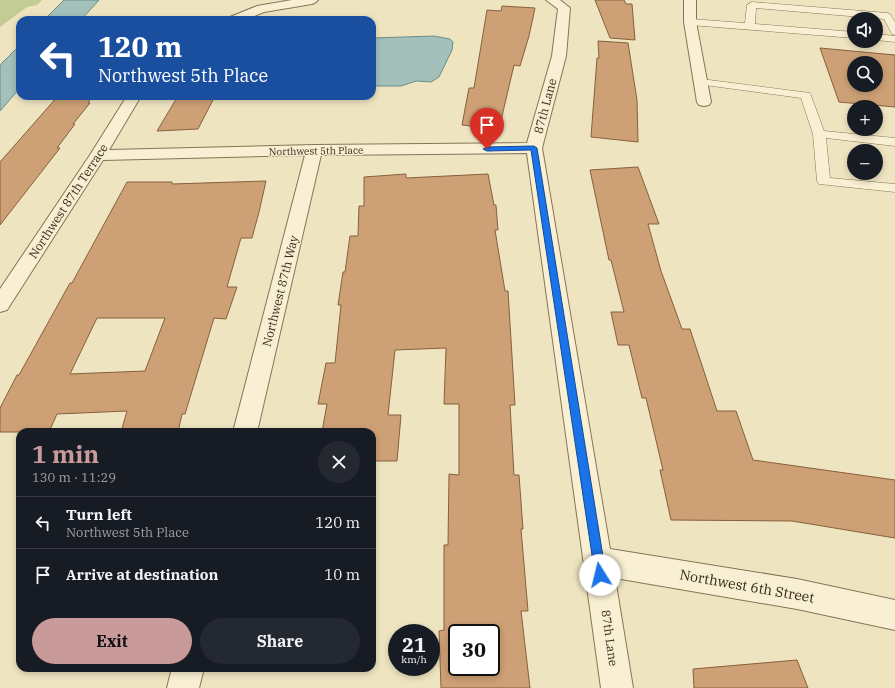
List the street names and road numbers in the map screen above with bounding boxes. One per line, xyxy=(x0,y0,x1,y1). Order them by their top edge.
street label: 87th Lane xyxy=(530,77,560,135)
street label: Northwest 87th Terrace xyxy=(25,141,111,261)
street label: Northwest 5th Place xyxy=(269,144,363,158)
street label: Northwest 87th Way xyxy=(259,233,301,348)
street label: Northwest 6th Street xyxy=(678,565,816,607)
street label: 87th Lane xyxy=(599,609,621,667)

